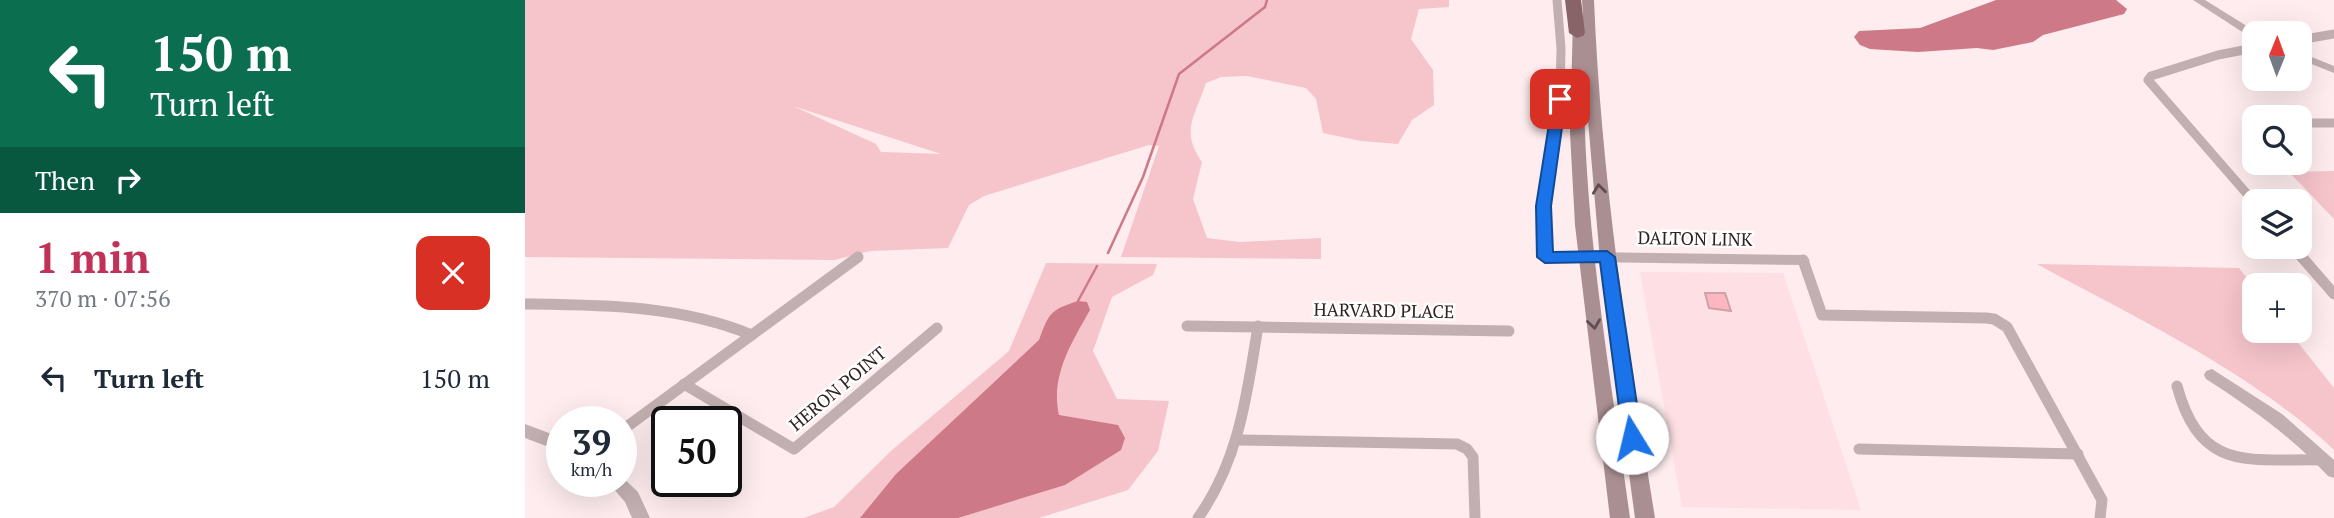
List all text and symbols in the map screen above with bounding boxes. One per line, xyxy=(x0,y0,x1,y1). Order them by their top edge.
text: 150 m xyxy=(150,20,292,85)
north arrow xyxy=(2242,21,2312,91)
map controls xyxy=(2242,21,2312,343)
icon: left xyxy=(35,28,126,119)
pin xyxy=(1530,69,1590,129)
icon: arrive xyxy=(1541,80,1579,118)
text: Turn left xyxy=(150,83,274,125)
button: search xyxy=(2242,105,2312,175)
icon: right xyxy=(109,161,147,199)
text: Then xyxy=(35,163,95,197)
one-way arrow xyxy=(1592,183,1607,194)
button: layers xyxy=(2242,189,2312,259)
street label: DALTON LINK xyxy=(1637,225,1753,251)
text: 1 min xyxy=(35,229,150,285)
button: close xyxy=(416,236,490,310)
button: + xyxy=(2242,273,2312,343)
text: 370 m · 07:56 xyxy=(35,283,170,314)
street label: HARVARD PLACE xyxy=(1313,297,1455,323)
one-way arrow xyxy=(1586,319,1601,330)
street label: HERON POINT xyxy=(784,341,891,436)
icon: left xyxy=(35,359,73,397)
text: Turn left xyxy=(94,361,204,395)
text: 150 m xyxy=(420,361,490,395)
position arrow xyxy=(1595,401,1669,475)
speed limit sign: 50 xyxy=(651,406,742,497)
text: 39 xyxy=(572,419,611,465)
text: km/h xyxy=(571,457,612,481)

